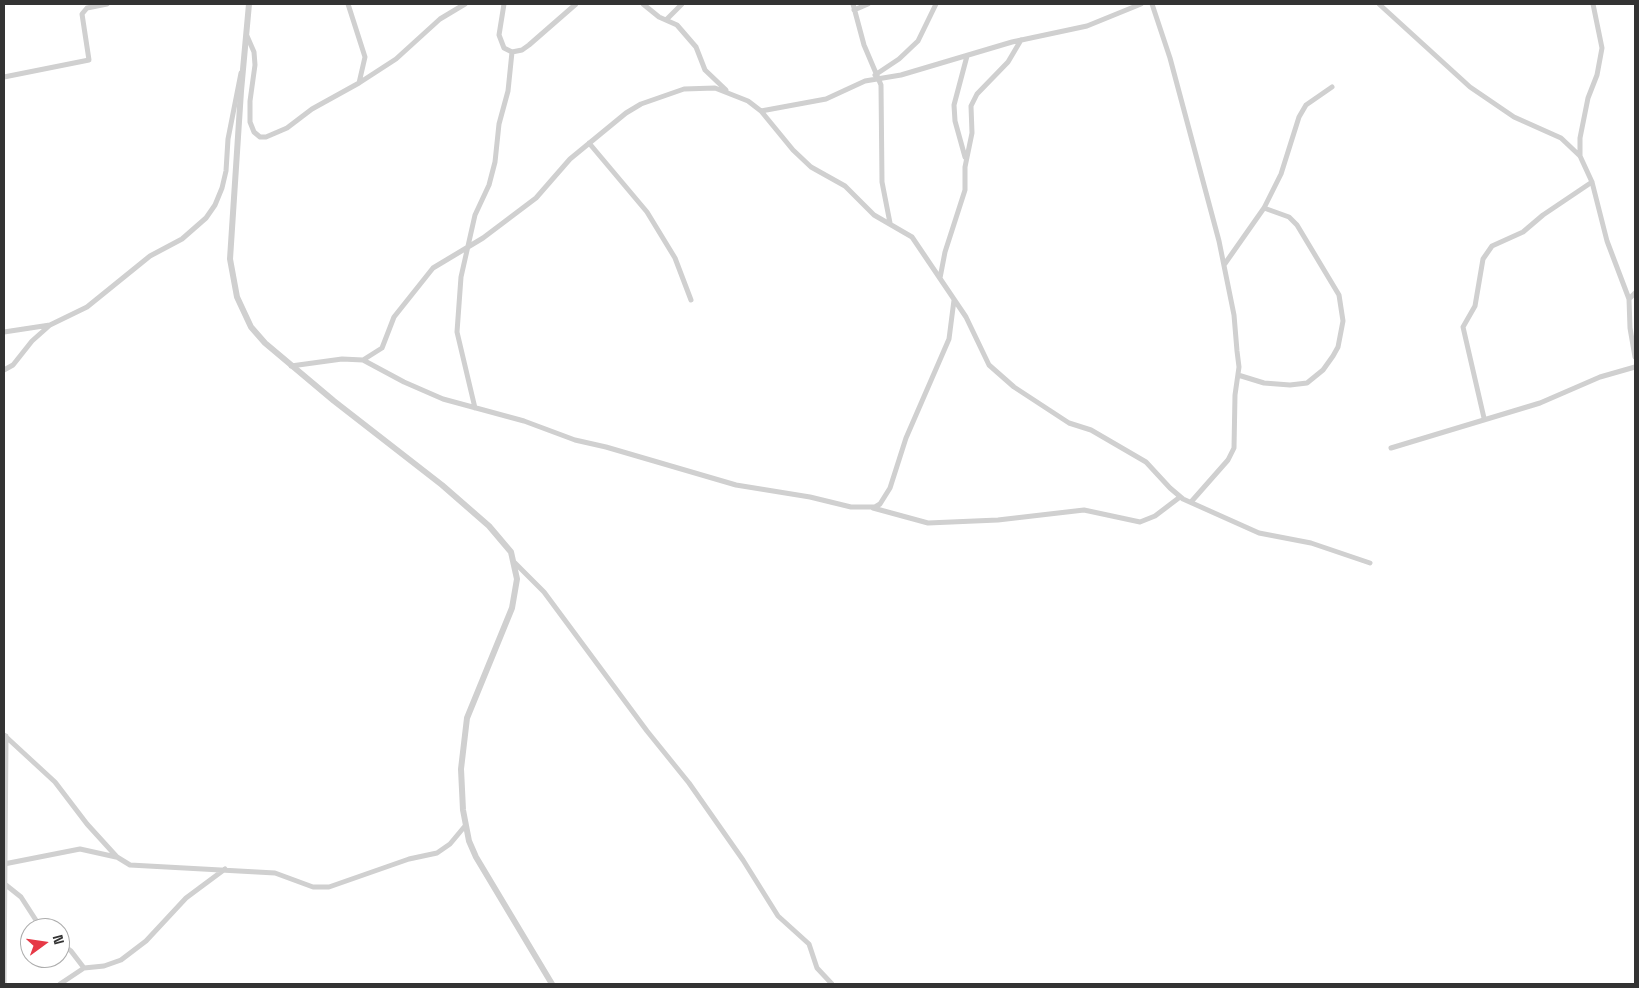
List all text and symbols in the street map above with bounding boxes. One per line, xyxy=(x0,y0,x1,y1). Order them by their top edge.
north arrow xyxy=(20,918,70,968)
text: N xyxy=(49,933,68,946)

